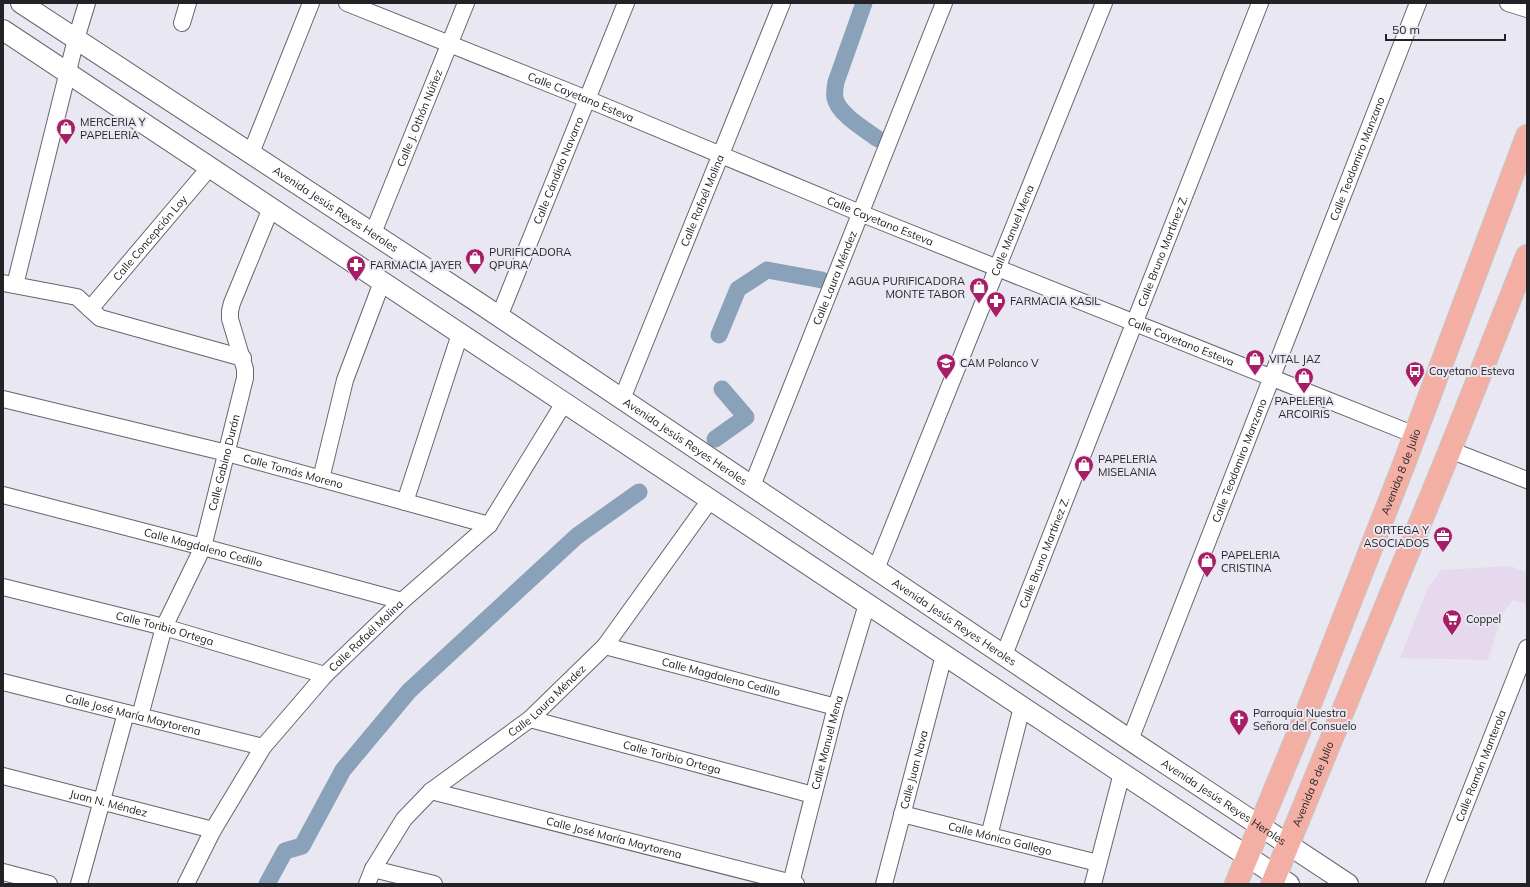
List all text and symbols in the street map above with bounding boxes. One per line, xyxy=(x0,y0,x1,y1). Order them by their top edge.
scale bar xyxy=(1386,16,1505,42)
text: 50 m xyxy=(1392,22,1420,37)
street label: Calle J. Othón Núñez xyxy=(393,67,446,169)
street label: Calle Cayetano Esteva xyxy=(526,69,636,125)
street label: Calle Teodomiro Manzano xyxy=(1327,95,1388,223)
place label: MERCERIA Y PAPELERIA xyxy=(80,115,146,142)
street label: Calle Cándido Navarro xyxy=(530,115,586,226)
shop icon: MERCERIA Y PAPELERIA xyxy=(55,117,77,145)
street label: Calle Rafaél Molina xyxy=(677,152,727,249)
street label: Avenida Jesús Reyes Heroles xyxy=(270,163,401,255)
street label: Calle Manuel Mena xyxy=(988,183,1037,278)
street label: Calle Concepción Loy xyxy=(110,192,190,284)
street label: Calle Cayetano Esteva xyxy=(825,193,935,249)
street label: Calle Bruno Martínez Z. xyxy=(1134,193,1191,309)
street label: Calle Laura Méndez xyxy=(810,228,860,327)
place label: PURIFICADORA QPURA xyxy=(489,245,571,272)
shop icon: PURIFICADORA QPURA xyxy=(464,247,486,275)
pharmacy icon: FARMACIA JAYER xyxy=(345,254,367,282)
place label: FARMACIA JAYER xyxy=(370,258,462,272)
place label: AGUA PURIFICADORA MONTE TABOR xyxy=(848,274,965,301)
shop icon: AGUA PURIFICADORA MONTE TABOR xyxy=(968,276,990,304)
pharmacy icon: FARMACIA KASIL xyxy=(985,290,1007,318)
place label: FARMACIA KASIL xyxy=(1010,294,1100,308)
street label: Calle Cayetano Esteva xyxy=(1126,314,1236,369)
shop icon: VITAL JAZ xyxy=(1244,348,1266,376)
school or university icon: CAM Polanco V xyxy=(935,352,957,380)
place label: VITAL JAZ xyxy=(1269,352,1321,366)
place label: CAM Polanco V xyxy=(960,356,1039,370)
bus stop icon: Cayetano Esteva xyxy=(1404,360,1426,388)
place label: Cayetano Esteva xyxy=(1429,364,1515,378)
shop icon: PAPELERIA ARCOIRIS xyxy=(1293,366,1315,394)
place label: PAPELERIA ARCOIRIS xyxy=(1274,394,1334,421)
street label: Avenida Jesús Reyes Heroles xyxy=(621,395,750,488)
street label: Calle Teodomiro Manzano xyxy=(1209,397,1270,525)
street label: Calle Gabino Durán xyxy=(205,413,243,513)
street label: Avenida 8 de Julio xyxy=(1378,427,1424,517)
street label: Calle Tomás Moreno xyxy=(242,451,345,492)
place label: PAPELERIA MISELANIA xyxy=(1098,452,1157,479)
shop icon: PAPELERIA MISELANIA xyxy=(1073,454,1095,482)
street label: Calle Bruno Martínez Z. xyxy=(1016,495,1072,610)
place label: ORTEGA Y ASOCIADOS xyxy=(1364,523,1429,550)
street label: Calle Magdaleno Cedillo xyxy=(142,525,264,570)
office icon: ORTEGA Y ASOCIADOS xyxy=(1432,525,1454,553)
place label: PAPELERIA CRISTINA xyxy=(1221,548,1280,575)
shop icon: PAPELERIA CRISTINA xyxy=(1196,550,1218,578)
street label: Avenida Jesús Reyes Heroles xyxy=(890,575,1019,669)
street label: Calle Rafaél Molina xyxy=(326,597,406,675)
street label: Calle Toribio Ortega xyxy=(114,608,215,648)
supermarket icon: Coppel xyxy=(1441,608,1463,636)
place label: Coppel xyxy=(1466,612,1501,626)
street label: Calle Magdaleno Cedillo xyxy=(660,654,782,699)
street label: Calle Laura Méndez xyxy=(505,661,589,740)
street label: Calle José María Maytorena xyxy=(64,691,202,738)
street label: Calle Manuel Mena xyxy=(808,694,846,791)
place label: Parroquia Nuestra Señora del Consuelo xyxy=(1253,706,1357,733)
church icon: Parroquia Nuestra Señora del Consuelo xyxy=(1228,708,1250,736)
street label: Calle Ramón Manterola xyxy=(1452,708,1509,824)
street label: Calle Juan Nava xyxy=(897,729,931,811)
street label: Calle Toribio Ortega xyxy=(621,737,723,777)
street label: Avenida 8 de Julio xyxy=(1289,739,1337,829)
street label: Avenida Jesús Reyes Heroles xyxy=(1159,756,1289,848)
street label: Juan N. Méndez xyxy=(68,786,149,820)
street label: Calle José María Maytorena xyxy=(545,814,683,862)
street label: Calle Mónico Gallego xyxy=(947,819,1053,858)

